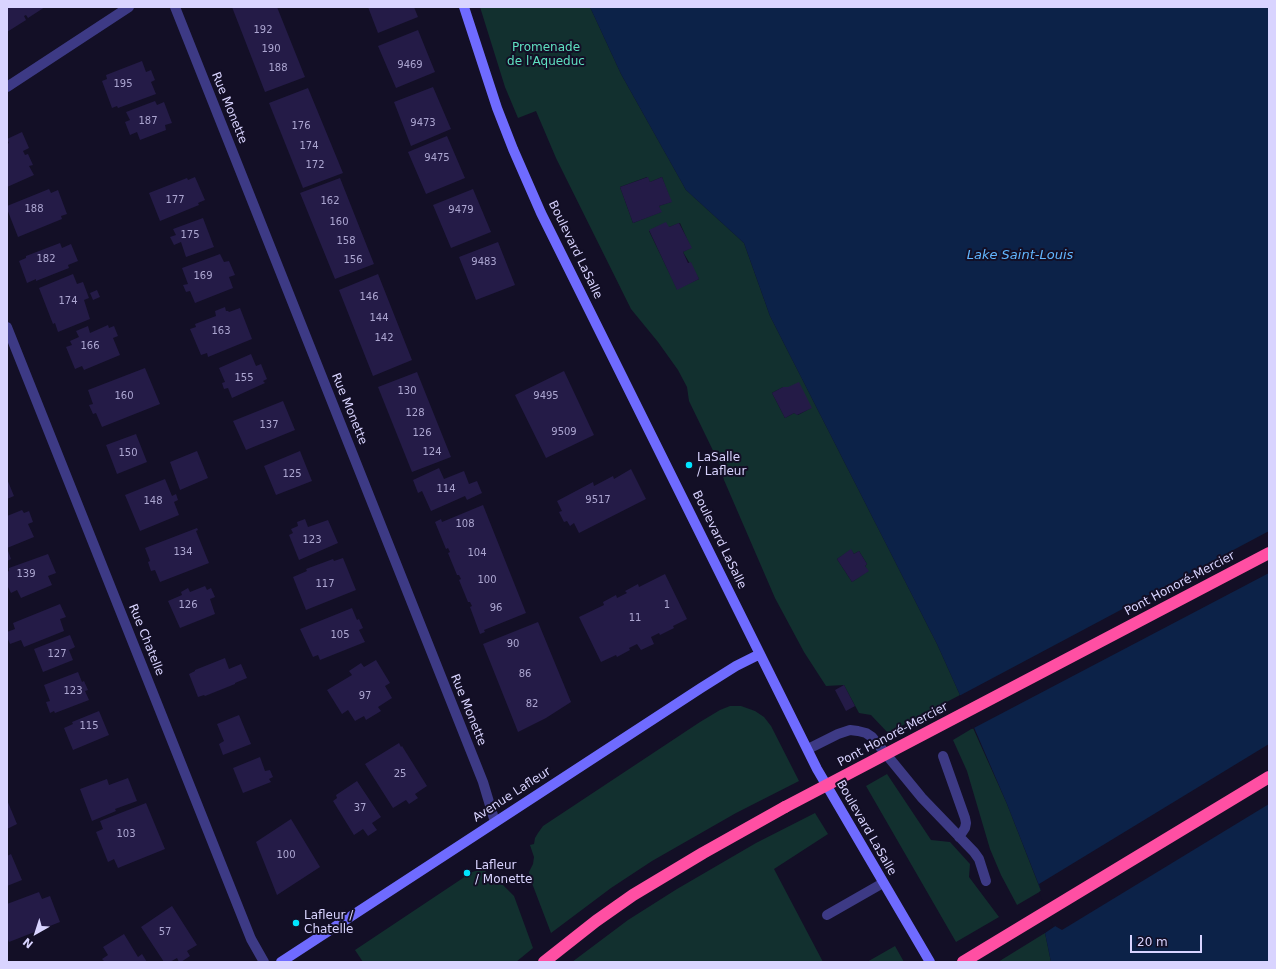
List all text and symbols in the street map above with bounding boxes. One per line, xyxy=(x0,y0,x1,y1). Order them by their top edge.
house number: 192 xyxy=(253,24,273,36)
park label: Promenade de l'Aqueduc xyxy=(507,41,585,69)
house number: 190 xyxy=(261,43,281,55)
house number: 9469 xyxy=(397,59,423,71)
house number: 188 xyxy=(268,62,288,74)
street label: Rue Monette xyxy=(208,70,250,146)
house number: 195 xyxy=(113,78,133,90)
house number: 187 xyxy=(138,115,158,127)
house number: 9473 xyxy=(410,117,436,129)
house number: 176 xyxy=(291,120,311,132)
house number: 174 xyxy=(299,140,319,152)
house number: 9475 xyxy=(424,152,450,164)
house number: 172 xyxy=(305,159,325,171)
house number: 177 xyxy=(165,194,185,206)
house number: 162 xyxy=(320,195,340,207)
street label: Boulevard LaSalle xyxy=(545,199,605,301)
house number: 188 xyxy=(24,203,44,215)
house number: 9479 xyxy=(448,204,474,216)
house number: 160 xyxy=(329,216,349,228)
house number: 175 xyxy=(180,229,200,241)
house number: 158 xyxy=(336,235,356,247)
water label: Lake Saint-Louis xyxy=(967,248,1073,264)
house number: 182 xyxy=(36,253,56,265)
house number: 156 xyxy=(343,254,363,266)
house number: 9483 xyxy=(471,256,497,268)
house number: 169 xyxy=(193,270,213,282)
house number: 146 xyxy=(359,291,379,303)
house number: 174 xyxy=(58,295,78,307)
house number: 144 xyxy=(369,312,389,324)
house number: 163 xyxy=(211,325,231,337)
house number: 142 xyxy=(374,332,394,344)
house number: 166 xyxy=(80,340,100,352)
street label: Rue Monette xyxy=(328,371,370,447)
house number: 155 xyxy=(234,372,254,384)
house number: 130 xyxy=(397,385,417,397)
house number: 160 xyxy=(114,390,134,402)
house number: 9495 xyxy=(533,390,559,402)
house number: 128 xyxy=(405,407,425,419)
house number: 137 xyxy=(259,419,279,431)
house number: 9509 xyxy=(551,426,577,438)
house number: 126 xyxy=(412,427,432,439)
house number: 124 xyxy=(422,446,442,458)
house number: 150 xyxy=(118,447,138,459)
place label: LaSalle / Lafleur xyxy=(697,451,746,479)
marker: LaSalle / Lafleur xyxy=(684,460,694,470)
house number: 125 xyxy=(282,468,302,480)
house number: 114 xyxy=(436,483,456,495)
street label: Boulevard LaSalle xyxy=(689,489,749,591)
house number: 9517 xyxy=(585,494,611,506)
house number: 148 xyxy=(143,495,163,507)
house number: 108 xyxy=(455,518,475,530)
house number: 123 xyxy=(302,534,322,546)
house number: 134 xyxy=(173,546,193,558)
house number: 104 xyxy=(467,547,487,559)
street label: Pont Honoré-Mercier xyxy=(1122,549,1238,619)
house number: 139 xyxy=(16,568,36,580)
house number: 100 xyxy=(477,574,497,586)
house number: 117 xyxy=(315,578,335,590)
house number: 126 xyxy=(178,599,198,611)
house number: 1 xyxy=(664,599,670,611)
street label: Rue Chatelle xyxy=(125,602,167,678)
house number: 96 xyxy=(490,602,502,614)
house number: 11 xyxy=(629,612,641,624)
house number: 105 xyxy=(330,629,350,641)
house number: 90 xyxy=(507,638,519,650)
house number: 127 xyxy=(47,648,67,660)
house number: 86 xyxy=(519,668,531,680)
street label: Rue Monette xyxy=(447,672,489,748)
house number: 123 xyxy=(63,685,83,697)
house number: 97 xyxy=(359,690,371,702)
house number: 82 xyxy=(526,698,538,710)
street label: Pont Honoré-Mercier xyxy=(835,700,951,770)
house number: 115 xyxy=(79,720,99,732)
street label: Avenue Lafleur xyxy=(470,764,554,826)
house number: 25 xyxy=(394,768,406,780)
street label: Boulevard LaSalle xyxy=(833,778,899,878)
house number: 37 xyxy=(354,802,366,814)
house number: 103 xyxy=(116,828,136,840)
house number: 100 xyxy=(276,849,296,861)
place label: Lafleur / Monette xyxy=(475,859,532,887)
marker: Lafleur / Monette xyxy=(462,868,472,878)
place label: Lafleur / Chatelle xyxy=(304,909,353,937)
north arrow xyxy=(16,913,56,953)
marker: Lafleur / Chatelle xyxy=(291,918,301,928)
house number: 57 xyxy=(159,926,171,938)
scale bar xyxy=(1132,927,1204,953)
text: N xyxy=(20,935,36,951)
text: 20 m xyxy=(1137,935,1168,949)

